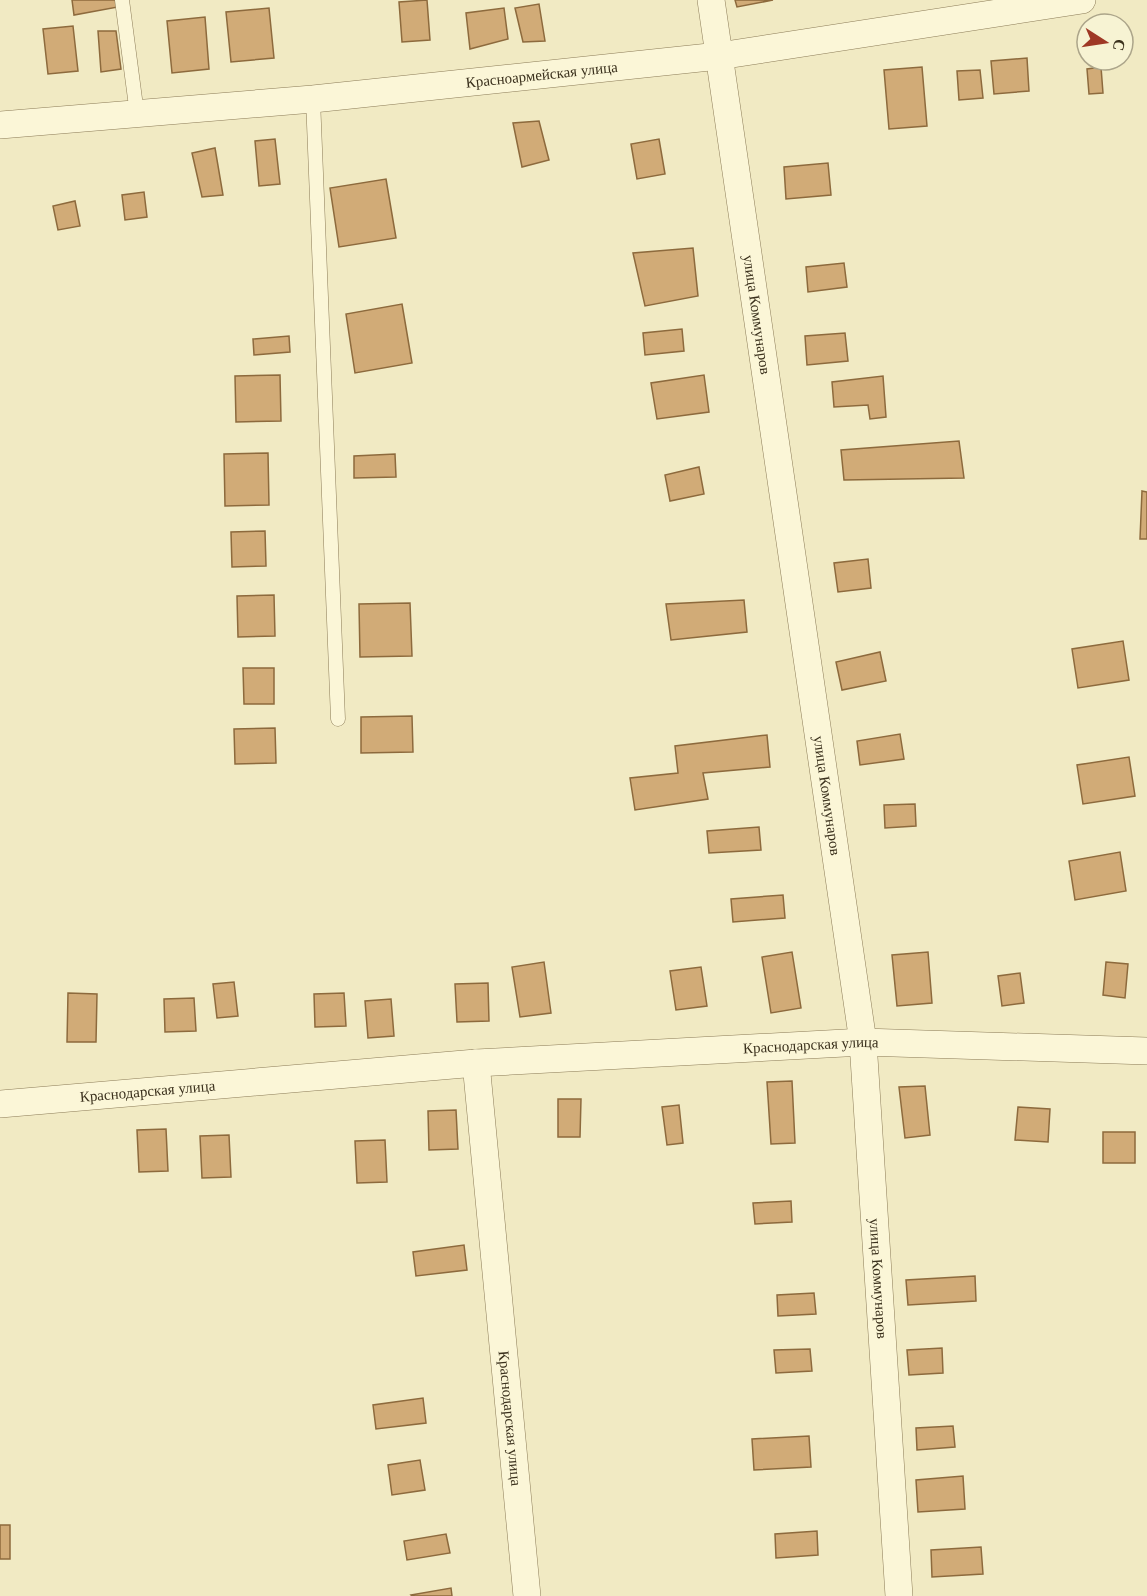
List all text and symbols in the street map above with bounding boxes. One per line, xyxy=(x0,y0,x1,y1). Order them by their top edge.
north arrow xyxy=(1075,12,1135,72)
text: С xyxy=(1110,38,1129,52)
street label: Красноармейская улица xyxy=(465,59,619,91)
street label: улица Коммунаров xyxy=(740,254,774,375)
street label: улица Коммунаров xyxy=(810,735,844,856)
street label: Краснодарская улица xyxy=(742,1034,879,1057)
street label: Краснодарская улица xyxy=(79,1077,216,1105)
street label: улица Коммунаров xyxy=(866,1218,890,1339)
street label: Краснодарская улица xyxy=(496,1350,524,1487)

